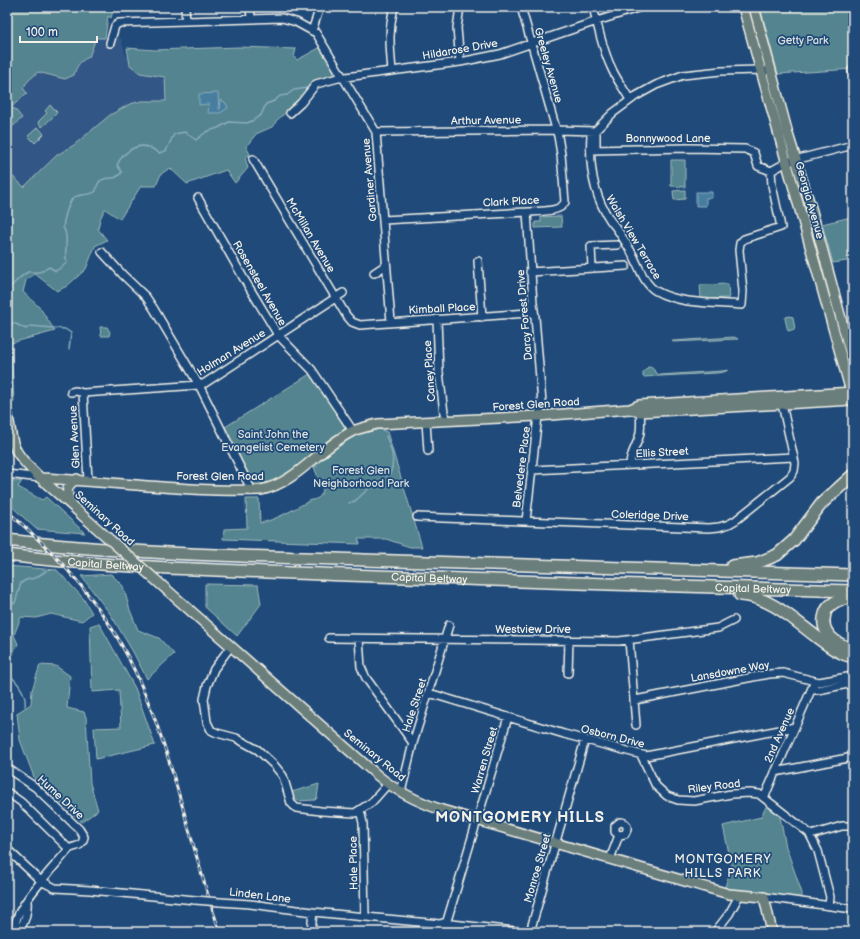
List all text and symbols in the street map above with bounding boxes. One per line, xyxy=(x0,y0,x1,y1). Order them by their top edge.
scale bar xyxy=(20,18,97,44)
text: 100 m xyxy=(26,25,58,40)
street label: Greeley Avenue xyxy=(532,26,566,105)
park label: Getty Park xyxy=(778,34,829,47)
street label: Hildarose Drive xyxy=(421,36,499,63)
street label: Arthur Avenue xyxy=(451,113,522,128)
street label: Bonnywood Lane xyxy=(625,132,711,145)
street label: Gardiner Avenue xyxy=(359,137,380,222)
street label: Georgia Avenue xyxy=(792,160,827,241)
street label: Walsh View Terrace xyxy=(603,193,664,282)
street label: Clark Place xyxy=(482,194,540,209)
street label: McMillan Avenue xyxy=(283,196,338,275)
street label: Rosensteel Avenue xyxy=(230,238,289,329)
street label: Darcy Forest Drive xyxy=(514,268,535,361)
street label: Kimball Place xyxy=(408,300,476,317)
street label: Holman Avenue xyxy=(195,326,268,379)
street label: Caney Place xyxy=(421,339,438,402)
street label: Forest Glen Road xyxy=(492,395,580,414)
street label: Glen Avenue xyxy=(66,405,83,469)
street label: Belvedere Place xyxy=(510,425,533,509)
park label: Saint John the Evangelist Cemetery xyxy=(221,428,325,454)
street label: Ellis Street xyxy=(635,445,690,460)
park label: Forest Glen Neighborhood Park xyxy=(313,464,410,490)
street label: Forest Glen Road xyxy=(176,470,264,483)
street label: Seminary Road xyxy=(72,488,137,549)
street label: Coleridge Drive xyxy=(611,508,689,523)
street label: Capital Beltway xyxy=(67,555,144,574)
street label: Capital Beltway xyxy=(391,571,468,586)
street label: Capital Beltway xyxy=(715,581,791,596)
street label: Westview Drive xyxy=(495,623,571,636)
street label: Lansdowne Way xyxy=(690,658,770,685)
street label: Hale Street xyxy=(400,676,430,734)
street label: 2nd Avenue xyxy=(762,705,798,765)
street label: Osborn Drive xyxy=(580,722,647,751)
street label: Warren Street xyxy=(469,725,500,795)
street label: Seminary Road xyxy=(341,727,408,784)
street label: Hume Drive xyxy=(35,773,87,822)
street label: Riley Road xyxy=(687,777,741,796)
district label: MONTGOMERY HILLS xyxy=(435,808,605,827)
street label: Monroe Street xyxy=(521,831,554,904)
street label: Hale Place xyxy=(347,835,360,890)
district label: MONTGOMERY HILLS PARK xyxy=(675,852,771,881)
street label: Linden Lane xyxy=(228,885,292,906)

